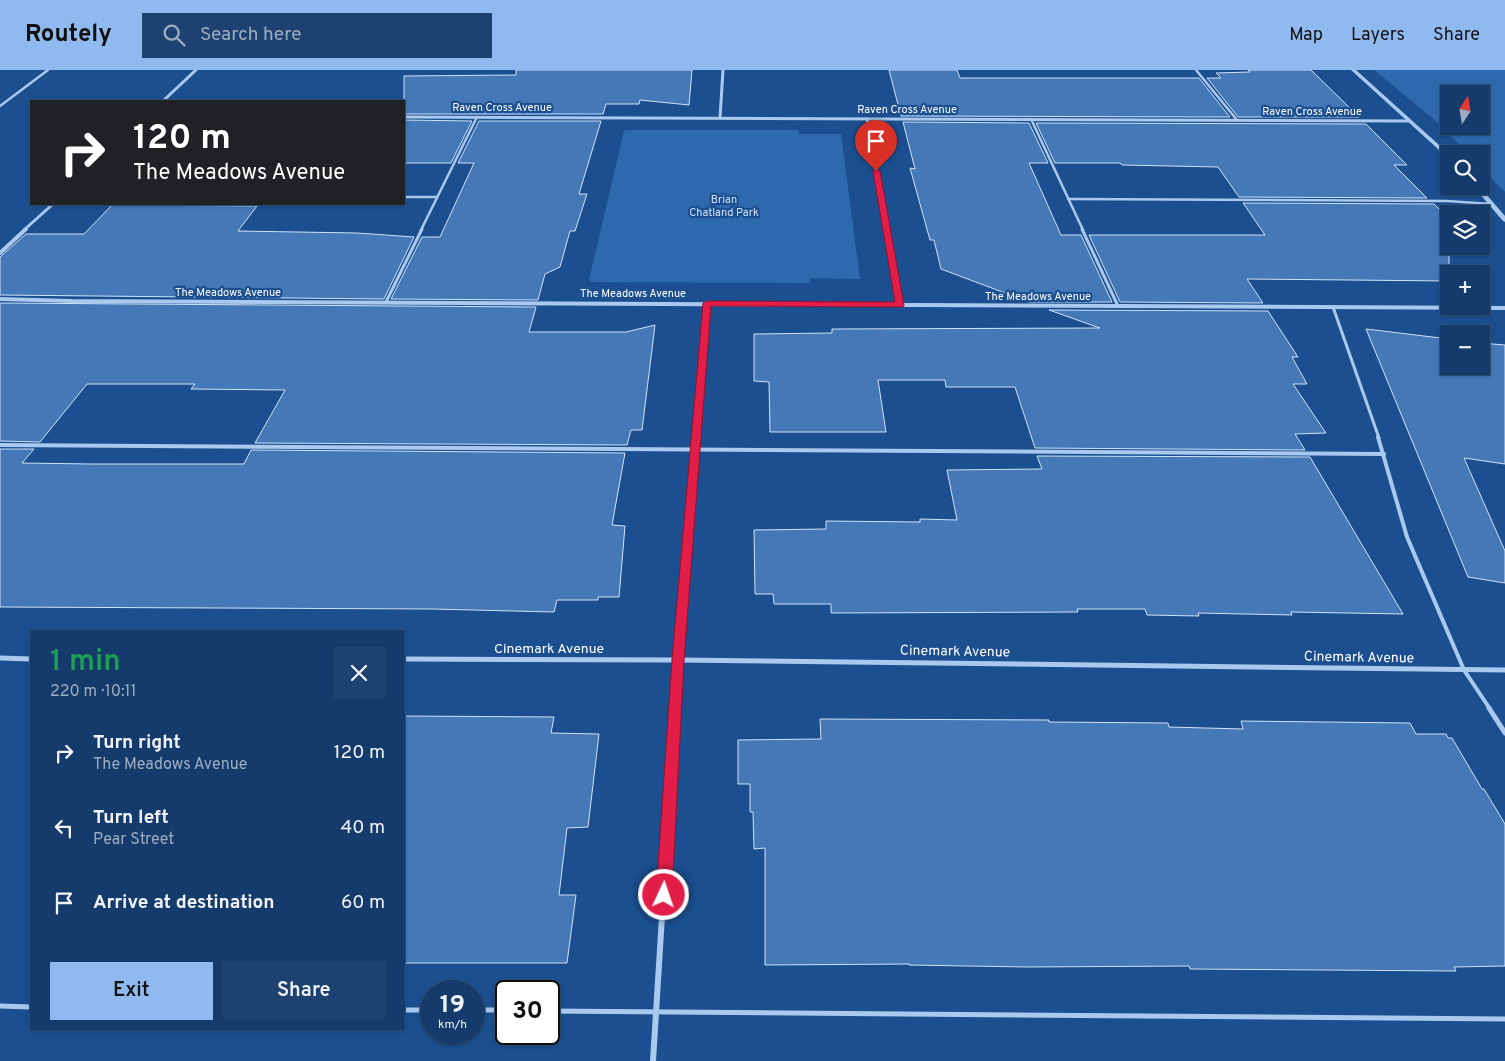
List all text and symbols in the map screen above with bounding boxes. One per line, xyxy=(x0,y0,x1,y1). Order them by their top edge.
search box xyxy=(142,13,492,58)
text: Routely xyxy=(25,20,112,50)
icon: search xyxy=(160,21,188,49)
text: Search here xyxy=(200,23,301,47)
text: Map xyxy=(1289,24,1323,47)
text: Layers xyxy=(1351,24,1405,47)
text: Share xyxy=(1433,24,1480,47)
north arrow xyxy=(1440,85,1490,135)
map controls xyxy=(1440,85,1490,375)
street label: Raven Cross Avenue xyxy=(452,101,552,115)
street label: Raven Cross Avenue xyxy=(857,103,957,117)
street label: Raven Cross Avenue xyxy=(1262,105,1362,119)
text: 120 m xyxy=(133,117,231,161)
icon: right xyxy=(50,120,115,185)
pin xyxy=(855,120,897,171)
icon: arrive xyxy=(862,127,890,155)
button: search xyxy=(1440,145,1490,195)
text: The Meadows Avenue xyxy=(133,160,345,187)
park label: Brian Chatland Park xyxy=(689,193,759,220)
button: layers xyxy=(1440,205,1490,255)
button: + xyxy=(1440,265,1490,315)
street label: The Meadows Avenue xyxy=(175,286,281,300)
street label: The Meadows Avenue xyxy=(580,287,686,301)
street label: The Meadows Avenue xyxy=(985,290,1091,304)
button: − xyxy=(1440,325,1490,375)
street label: Cinemark Avenue xyxy=(494,641,604,658)
street label: Cinemark Avenue xyxy=(900,643,1010,661)
text: 1 min xyxy=(50,644,121,681)
button: close xyxy=(333,647,385,699)
street label: Cinemark Avenue xyxy=(1304,649,1414,667)
text: 220 m · 10:11 xyxy=(50,682,136,702)
text: Turn right xyxy=(93,731,181,755)
icon: right xyxy=(50,739,78,767)
text: 120 m xyxy=(334,741,385,765)
text: The Meadows Avenue xyxy=(93,755,247,775)
text: Turn left xyxy=(93,806,169,830)
icon: left xyxy=(50,814,78,842)
text: 40 m xyxy=(340,816,385,840)
text: Pear Street xyxy=(93,830,174,850)
position arrow xyxy=(637,868,689,920)
icon: arrive xyxy=(50,889,78,917)
text: Arrive at destination xyxy=(93,891,274,915)
text: 60 m xyxy=(341,891,385,915)
button: Exit xyxy=(50,962,213,1020)
button: Share xyxy=(223,962,385,1020)
speed limit sign: 30 xyxy=(495,980,560,1045)
text: 19 xyxy=(440,990,465,1022)
text: km/h xyxy=(438,1017,467,1033)

